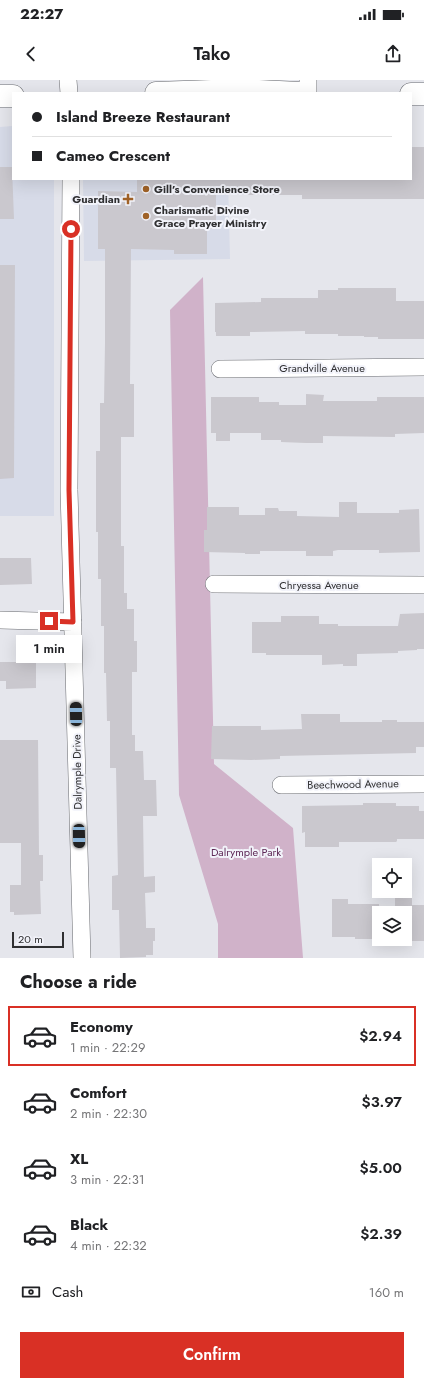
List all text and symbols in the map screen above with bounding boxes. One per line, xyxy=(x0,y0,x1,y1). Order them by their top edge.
text: 22:27 xyxy=(20,3,63,25)
text: Tako xyxy=(194,41,230,67)
icon: back xyxy=(20,43,42,65)
icon: share xyxy=(382,43,404,65)
text: Island Breeze Restaurant xyxy=(56,106,230,128)
text: Cameo Crescent xyxy=(56,145,170,167)
place label: Gill’s Convenience Store xyxy=(154,181,280,197)
marker: Gill’s Convenience Store xyxy=(141,184,151,194)
place label: Guardian xyxy=(72,191,120,207)
marker: Guardian xyxy=(123,194,133,204)
place label: Charismatic Divine Grace Prayer Ministry xyxy=(154,202,267,231)
marker: Charismatic Divine Grace Prayer Ministry xyxy=(141,211,151,221)
route start xyxy=(62,220,80,238)
street label: Grandville Avenue xyxy=(279,360,365,376)
street label: Chryessa Avenue xyxy=(279,577,359,593)
route end xyxy=(40,612,58,630)
callout: 1 min xyxy=(16,635,82,663)
text: 1 min xyxy=(33,639,65,658)
car xyxy=(70,702,82,726)
street label: Dalrymple Drive xyxy=(68,734,86,810)
street label: Beechwood Avenue xyxy=(307,775,399,793)
car xyxy=(73,824,85,848)
park label: Dalrymple Park xyxy=(211,844,281,860)
map controls xyxy=(372,858,412,946)
button: locate xyxy=(372,858,412,898)
button: layers xyxy=(372,906,412,946)
scale bar xyxy=(12,930,64,949)
text: 20 m xyxy=(18,931,43,947)
text: Choose a ride xyxy=(20,969,137,995)
text: Economy xyxy=(70,1016,133,1038)
icon: car xyxy=(22,1018,58,1054)
text: $2.94 xyxy=(359,1025,402,1047)
text: 1 min · 22:29 xyxy=(70,1038,145,1057)
text: Comfort xyxy=(70,1082,127,1104)
icon: car xyxy=(22,1084,58,1120)
text: $3.97 xyxy=(362,1091,402,1113)
text: 2 min · 22:30 xyxy=(70,1104,147,1123)
text: XL xyxy=(70,1148,88,1170)
icon: car xyxy=(22,1150,58,1186)
text: $5.00 xyxy=(360,1157,402,1179)
text: 3 min · 22:31 xyxy=(70,1170,145,1189)
text: Black xyxy=(70,1214,108,1236)
icon: car xyxy=(22,1216,58,1252)
text: $2.39 xyxy=(360,1223,402,1245)
text: 4 min · 22:32 xyxy=(70,1236,147,1255)
icon: cash xyxy=(20,1281,42,1303)
text: Cash xyxy=(52,1281,83,1303)
text: 160 m xyxy=(369,1283,404,1302)
button: Confirm xyxy=(20,1332,404,1378)

